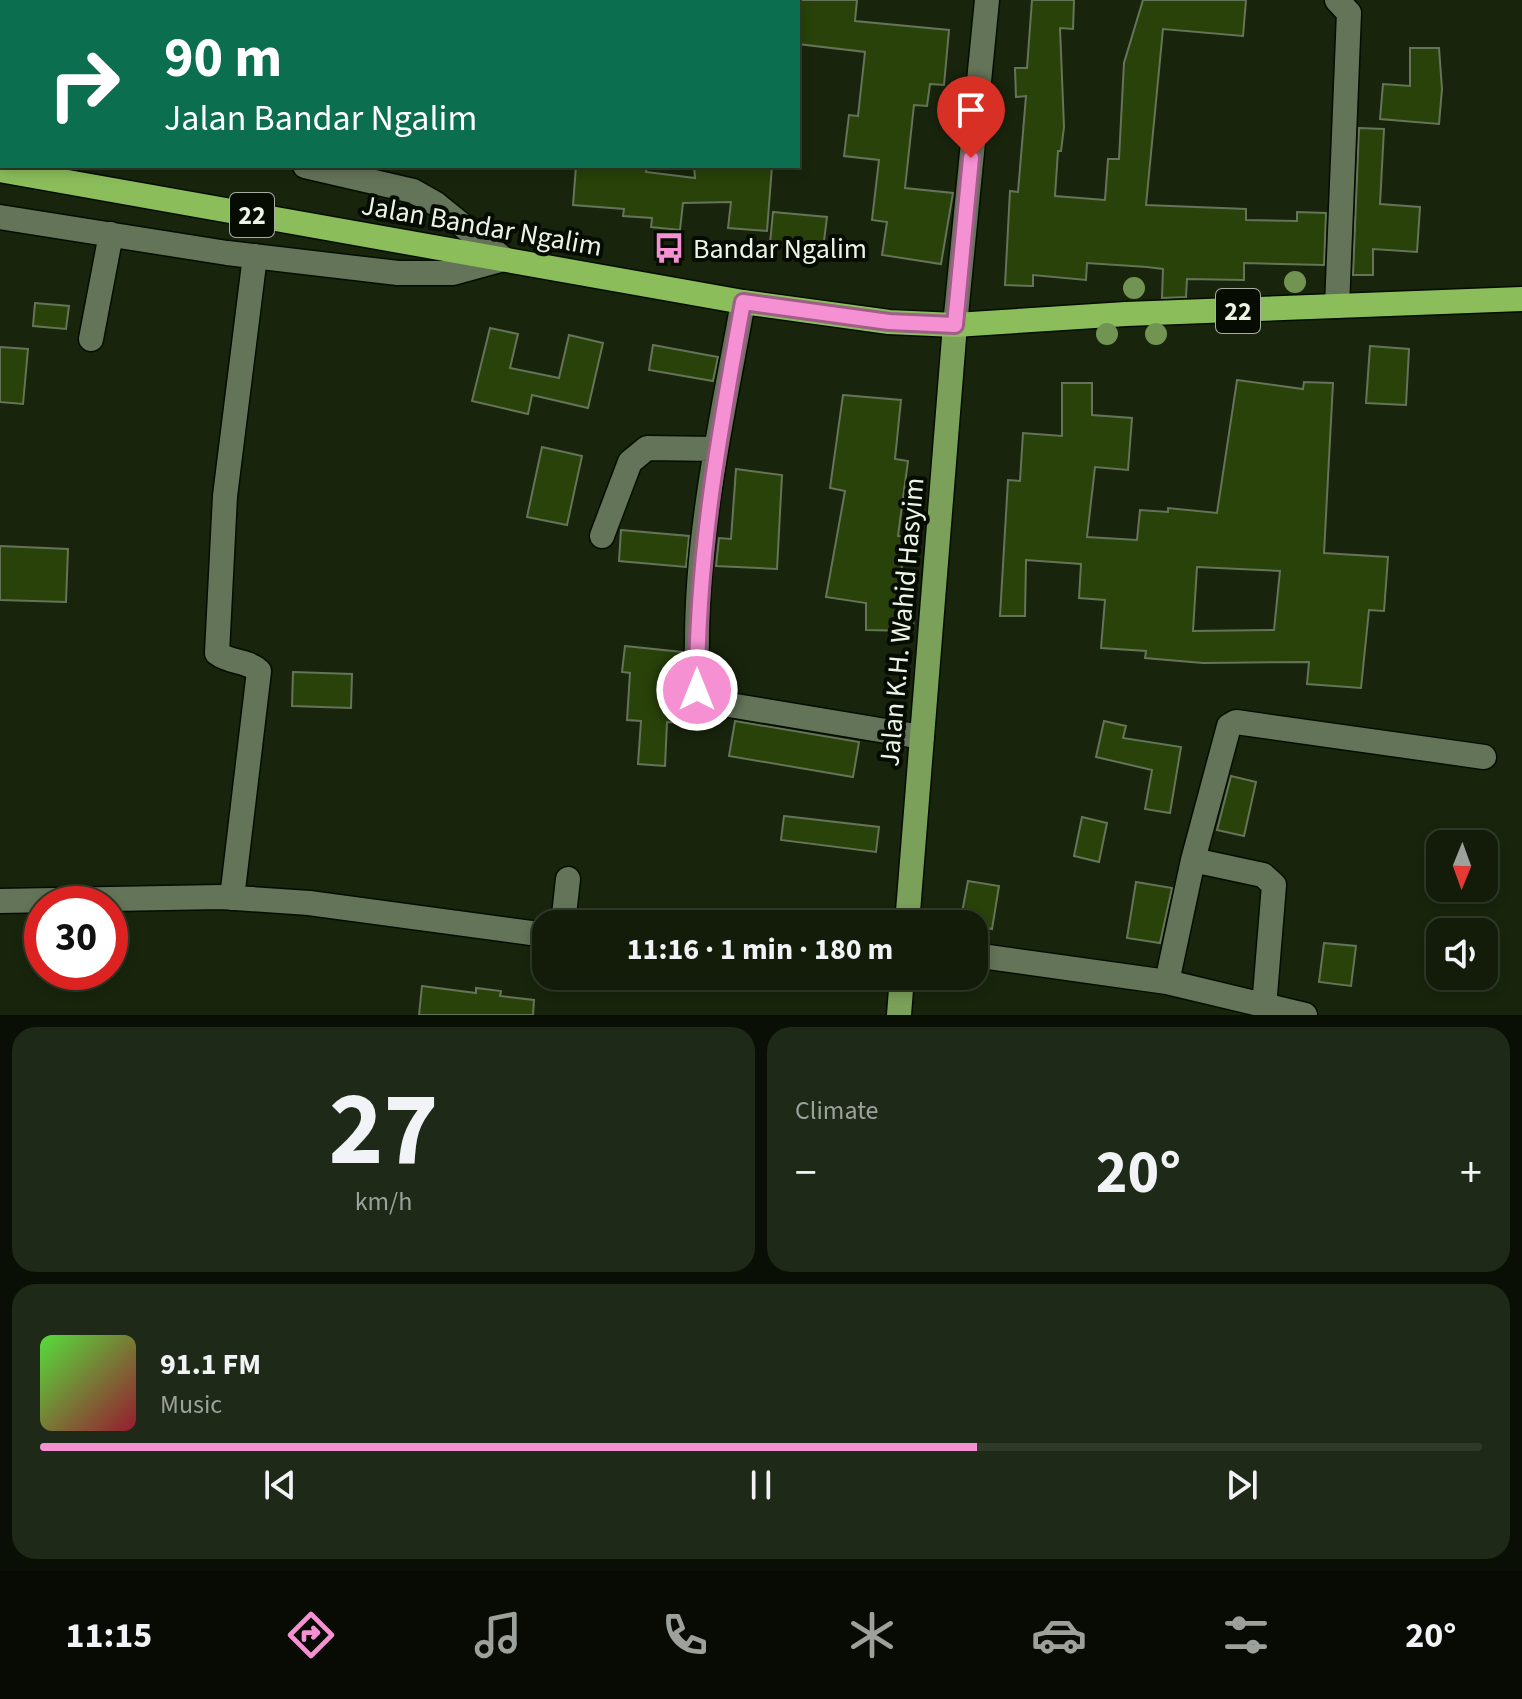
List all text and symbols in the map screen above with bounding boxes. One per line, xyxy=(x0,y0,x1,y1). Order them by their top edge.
text: 90 m xyxy=(164,19,282,98)
icon: right xyxy=(32,32,136,136)
pin xyxy=(937,76,1005,158)
icon: arrive xyxy=(949,88,993,132)
text: Jalan Bandar Ngalim xyxy=(164,93,477,144)
street label: Jalan Bandar Ngalim xyxy=(358,185,605,267)
road number: 22 xyxy=(230,193,274,237)
place label: Bandar Ngalim xyxy=(693,229,867,269)
bus stop icon: Bandar Ngalim xyxy=(652,231,686,265)
road number: 22 xyxy=(1216,289,1260,333)
street label: Jalan K.H. Wahid Hasyim xyxy=(869,476,935,768)
position arrow xyxy=(655,648,739,732)
north arrow xyxy=(1426,830,1498,902)
map controls xyxy=(1426,830,1498,990)
speed limit sign: 30 xyxy=(24,886,128,990)
button: sound xyxy=(1426,918,1498,990)
text: 11:16 · 1 min · 180 m xyxy=(627,928,893,971)
text: 27 xyxy=(329,1057,438,1205)
text: Climate xyxy=(795,1092,879,1129)
text: 20° xyxy=(1096,1131,1181,1216)
text: − xyxy=(795,1142,817,1205)
text: + xyxy=(1460,1142,1482,1205)
text: km/h xyxy=(355,1183,412,1220)
text: 91.1 FM xyxy=(160,1343,261,1386)
text: Music xyxy=(160,1386,222,1423)
icon: previous xyxy=(258,1463,302,1507)
icon: pause xyxy=(739,1463,783,1507)
icon: next xyxy=(1220,1463,1264,1507)
icon: directions xyxy=(283,1607,339,1663)
icon: music xyxy=(470,1607,526,1663)
icon: phone xyxy=(657,1607,713,1663)
icon: climate xyxy=(844,1607,900,1663)
icon: car xyxy=(1031,1607,1087,1663)
icon: filters xyxy=(1218,1607,1274,1663)
text: 11:15 xyxy=(66,1610,152,1661)
text: 20° xyxy=(1405,1610,1457,1661)

